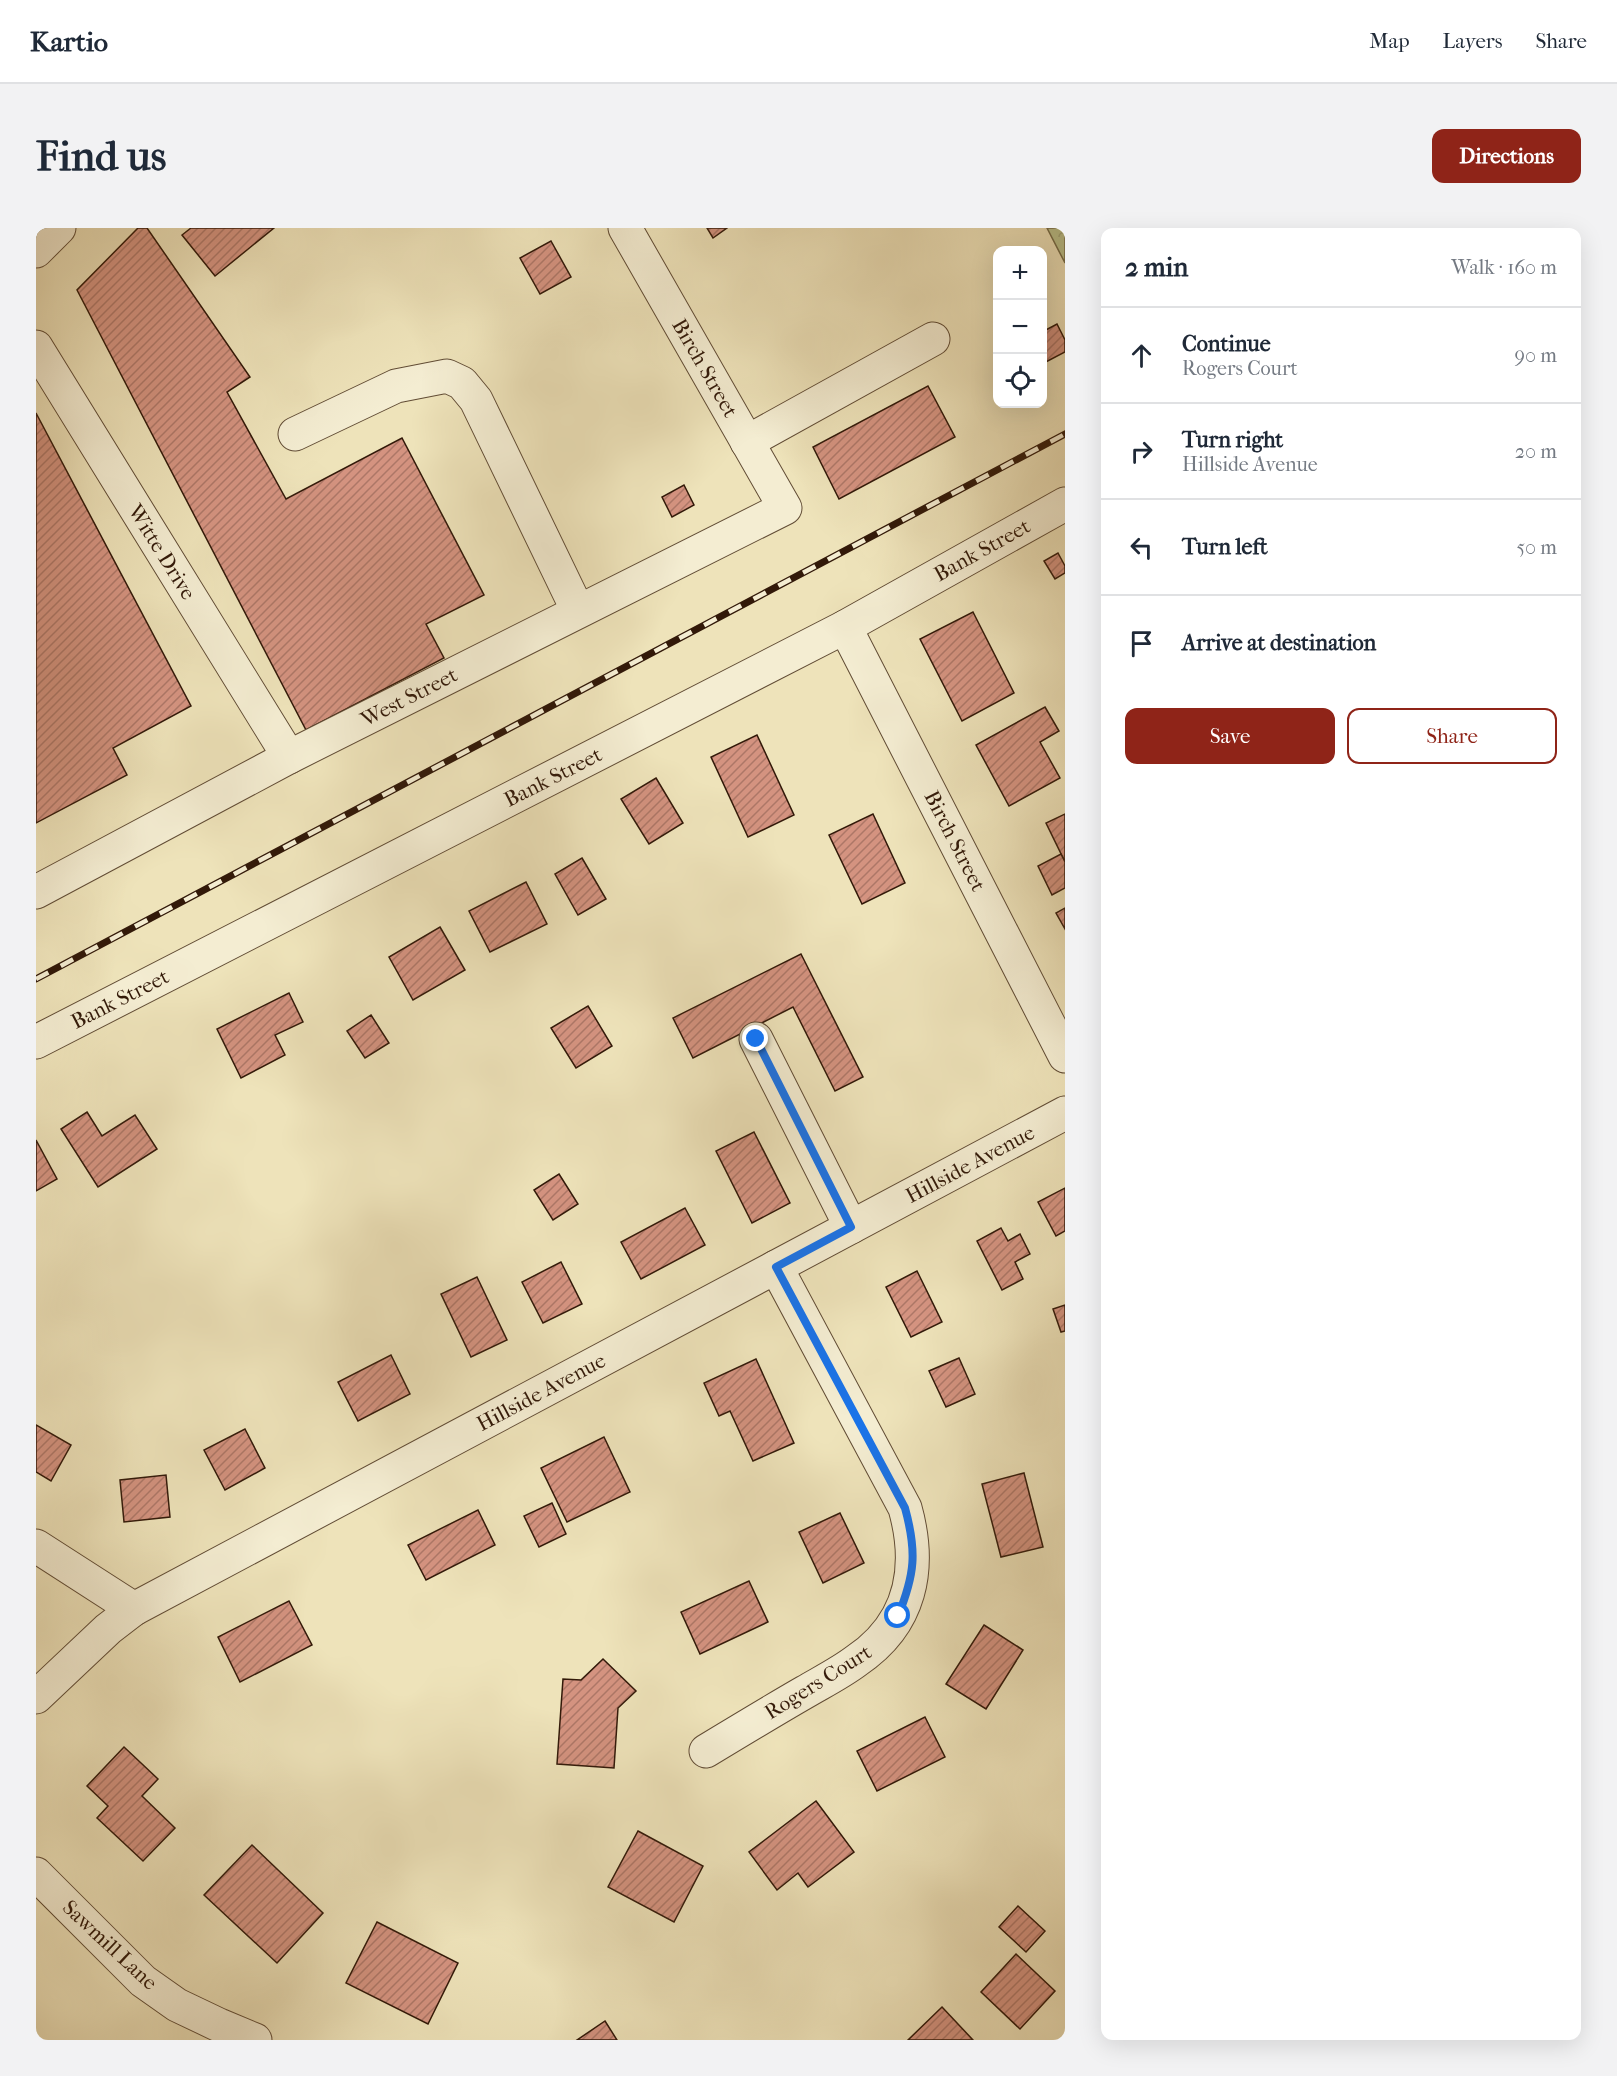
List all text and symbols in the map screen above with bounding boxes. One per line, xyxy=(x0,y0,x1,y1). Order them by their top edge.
text: Kartio xyxy=(30,25,108,58)
text: Map xyxy=(1369,29,1410,53)
text: Layers xyxy=(1443,29,1502,53)
text: Share xyxy=(1535,29,1587,53)
button: Directions xyxy=(1432,129,1581,183)
text: Find us xyxy=(36,132,166,181)
map controls xyxy=(993,246,1047,408)
button: + xyxy=(993,246,1047,300)
text: 2 min xyxy=(1125,252,1188,283)
text: Walk · 160 m xyxy=(1451,256,1557,279)
button: − xyxy=(993,300,1047,354)
street label: Birch Street xyxy=(667,315,743,422)
text: Continue xyxy=(1182,331,1271,357)
icon: ahead xyxy=(1125,339,1158,372)
text: 90 m xyxy=(1515,344,1557,367)
button: locate xyxy=(993,354,1047,408)
text: Rogers Court xyxy=(1182,357,1298,380)
text: Turn right xyxy=(1182,427,1283,453)
icon: right xyxy=(1125,435,1158,468)
text: 20 m xyxy=(1515,440,1557,463)
text: Hillside Avenue xyxy=(1182,453,1318,476)
street label: Witte Drive xyxy=(123,499,201,604)
street label: Bank Street xyxy=(930,513,1035,586)
icon: left xyxy=(1125,531,1158,564)
text: Turn left xyxy=(1182,534,1268,560)
text: 50 m xyxy=(1516,536,1557,559)
icon: arrive xyxy=(1125,627,1158,660)
text: Arrive at destination xyxy=(1182,630,1376,656)
street label: West Street xyxy=(356,662,462,732)
button: Save xyxy=(1125,708,1335,764)
button: Share xyxy=(1347,708,1557,764)
street label: Bank Street xyxy=(500,742,606,812)
street label: Birch Street xyxy=(919,787,991,896)
street label: Bank Street xyxy=(67,964,173,1034)
route end xyxy=(742,1025,768,1051)
street label: Hillside Avenue xyxy=(902,1120,1038,1208)
street label: Hillside Avenue xyxy=(473,1348,609,1436)
route start xyxy=(884,1602,910,1628)
street label: Rogers Court xyxy=(760,1639,876,1724)
street label: Sawmill Lane xyxy=(58,1895,162,1995)

